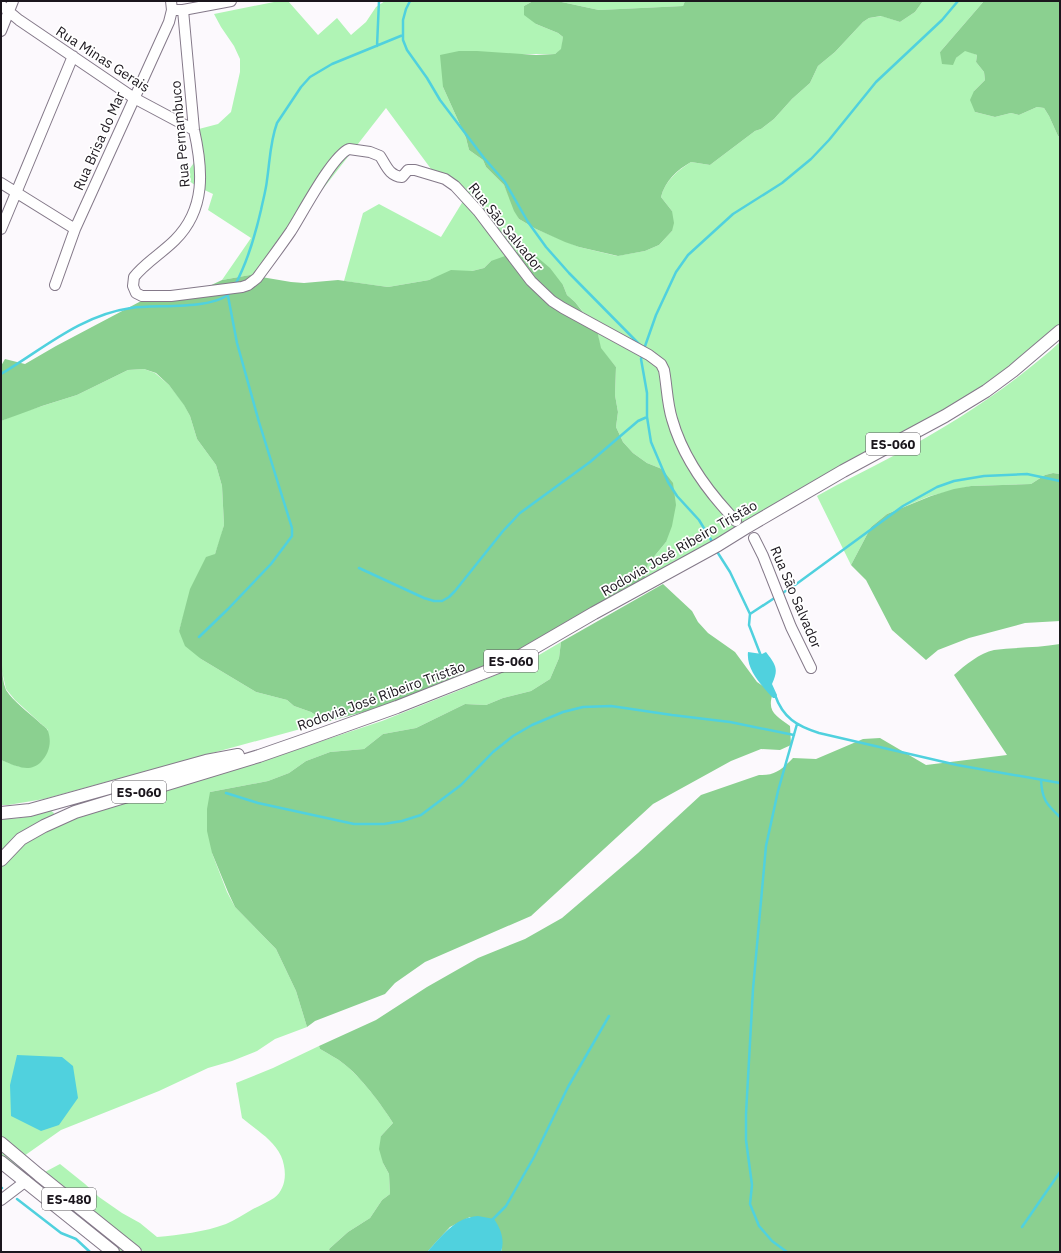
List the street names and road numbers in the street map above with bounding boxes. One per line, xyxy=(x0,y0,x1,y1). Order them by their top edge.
street label: Rua Minas Gerais xyxy=(53,22,154,96)
street label: Rua Pernambuco xyxy=(166,80,194,188)
street label: Rua Brisa do Mar xyxy=(69,89,129,193)
street label: Rua São Salvador xyxy=(465,179,547,275)
road number: ES-060 xyxy=(866,433,920,455)
street label: Rodovia José Ribeiro Tristão xyxy=(598,496,760,600)
street label: Rua São Salvador xyxy=(766,543,826,651)
road number: ES-060 xyxy=(484,650,538,672)
street label: Rodovia José Ribeiro Tristão xyxy=(295,657,468,735)
road number: ES-060 xyxy=(112,781,166,803)
road number: ES-480 xyxy=(42,1188,96,1210)

